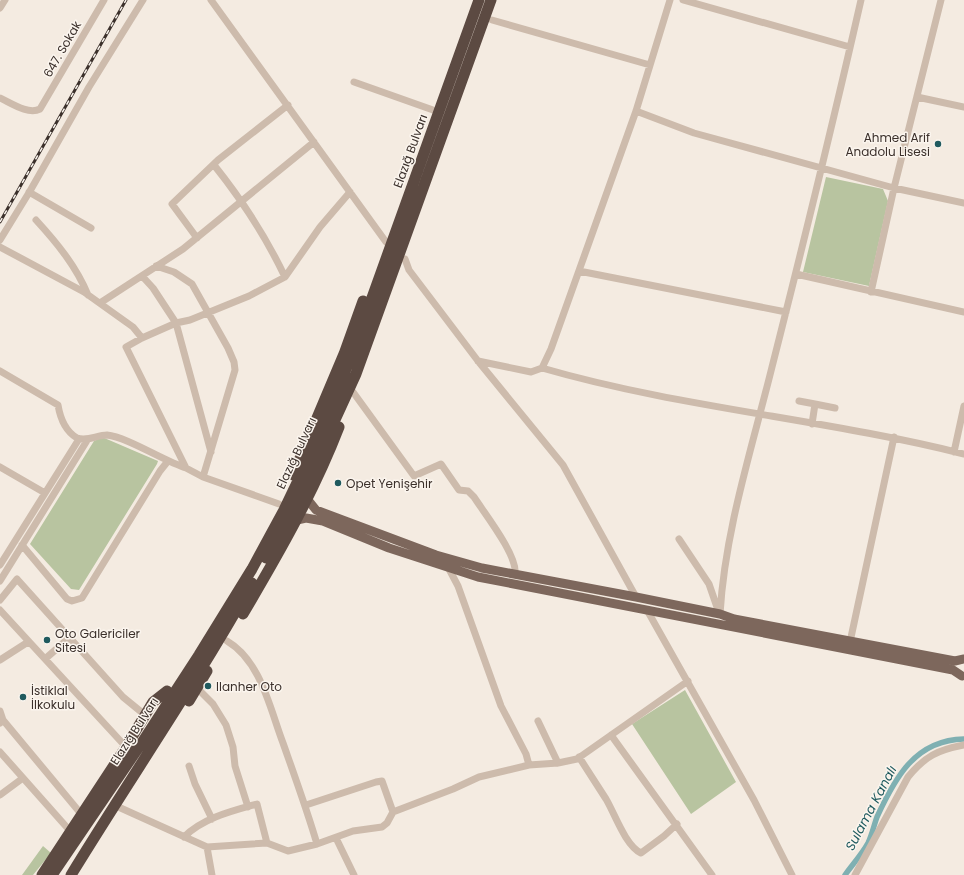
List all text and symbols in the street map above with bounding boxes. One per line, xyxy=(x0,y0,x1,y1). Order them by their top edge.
street label: 647. Sokak xyxy=(39,17,85,80)
street label: Elazığ Bulvarı xyxy=(389,112,431,190)
place label: Ahmed Arif Anadolu Lisesi xyxy=(845,129,930,160)
marker: Ahmed Arif Anadolu Lisesi xyxy=(933,139,943,149)
street label: Elazığ Bulvarı xyxy=(272,414,320,492)
place label: Opet Yenişehir xyxy=(346,475,433,492)
marker: Opet Yenişehir xyxy=(333,478,343,488)
place label: Oto Galericiler Sitesi xyxy=(55,625,141,656)
marker: Oto Galericiler Sitesi xyxy=(42,635,52,645)
place label: Ilanher Oto xyxy=(216,678,282,695)
marker: Ilanher Oto xyxy=(203,681,213,691)
place label: İstiklal İlkokulu xyxy=(31,682,75,713)
marker: İstiklal İlkokulu xyxy=(18,692,28,702)
street label: Elazığ Bulvarı xyxy=(106,694,162,768)
water label: Sulama Kanalı xyxy=(841,762,901,854)

